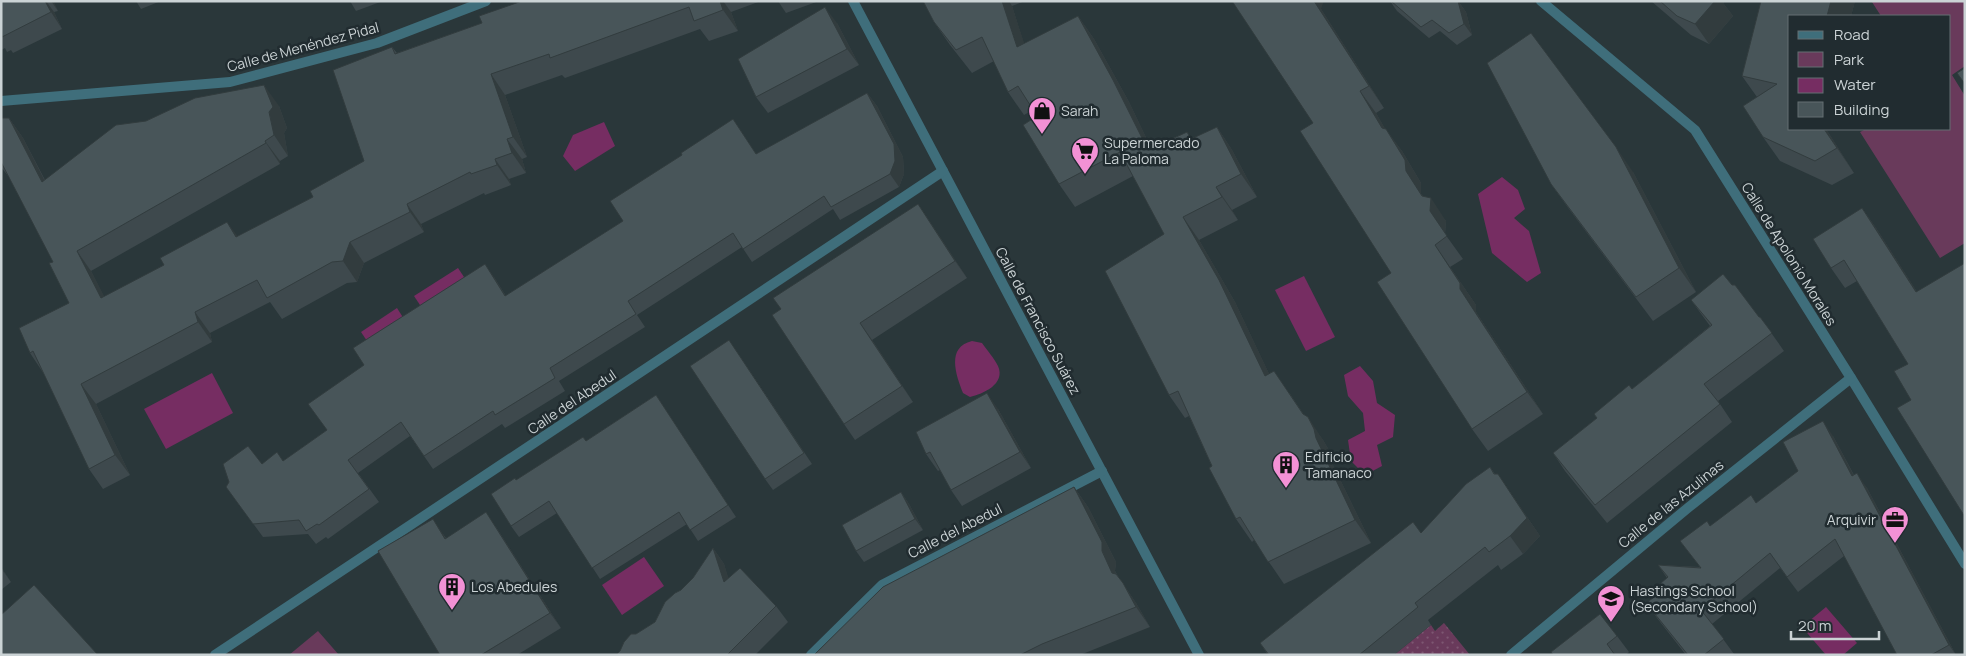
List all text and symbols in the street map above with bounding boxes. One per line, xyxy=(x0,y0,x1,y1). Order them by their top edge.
legend xyxy=(1788,15,1951,130)
street label: Calle de Menéndez Pidal xyxy=(225,17,381,76)
text: Road xyxy=(1834,24,1870,45)
text: Park xyxy=(1834,49,1864,70)
text: Water xyxy=(1834,74,1876,95)
shop icon: Sarah xyxy=(1027,96,1057,135)
text: Building xyxy=(1834,99,1889,120)
place label: Sarah xyxy=(1061,101,1098,120)
place label: Supermercado La Paloma xyxy=(1104,133,1199,168)
supermarket icon: Supermercado La Paloma xyxy=(1070,136,1100,175)
street label: Calle de Apolonio Morales xyxy=(1737,178,1841,329)
street label: Calle de Francisco Suárez xyxy=(991,244,1085,398)
street label: Calle del Abedul xyxy=(524,365,620,438)
place label: Edificio Tamanaco xyxy=(1305,447,1372,482)
building icon: Edificio Tamanaco xyxy=(1271,450,1301,489)
street label: Calle de las Azulinas xyxy=(1614,455,1727,552)
street label: Calle del Abedul xyxy=(905,499,1005,562)
office icon: Arquivir xyxy=(1880,505,1910,544)
place label: Arquivir xyxy=(1827,510,1876,529)
building icon: Los Abedules xyxy=(437,572,467,611)
place label: Los Abedules xyxy=(471,577,557,596)
place label: Hastings School (Secondary School) xyxy=(1630,581,1758,616)
school or university icon: Hastings School (Secondary School) xyxy=(1596,584,1626,623)
scale bar xyxy=(1791,608,1878,640)
text: 20 m xyxy=(1798,615,1831,636)

